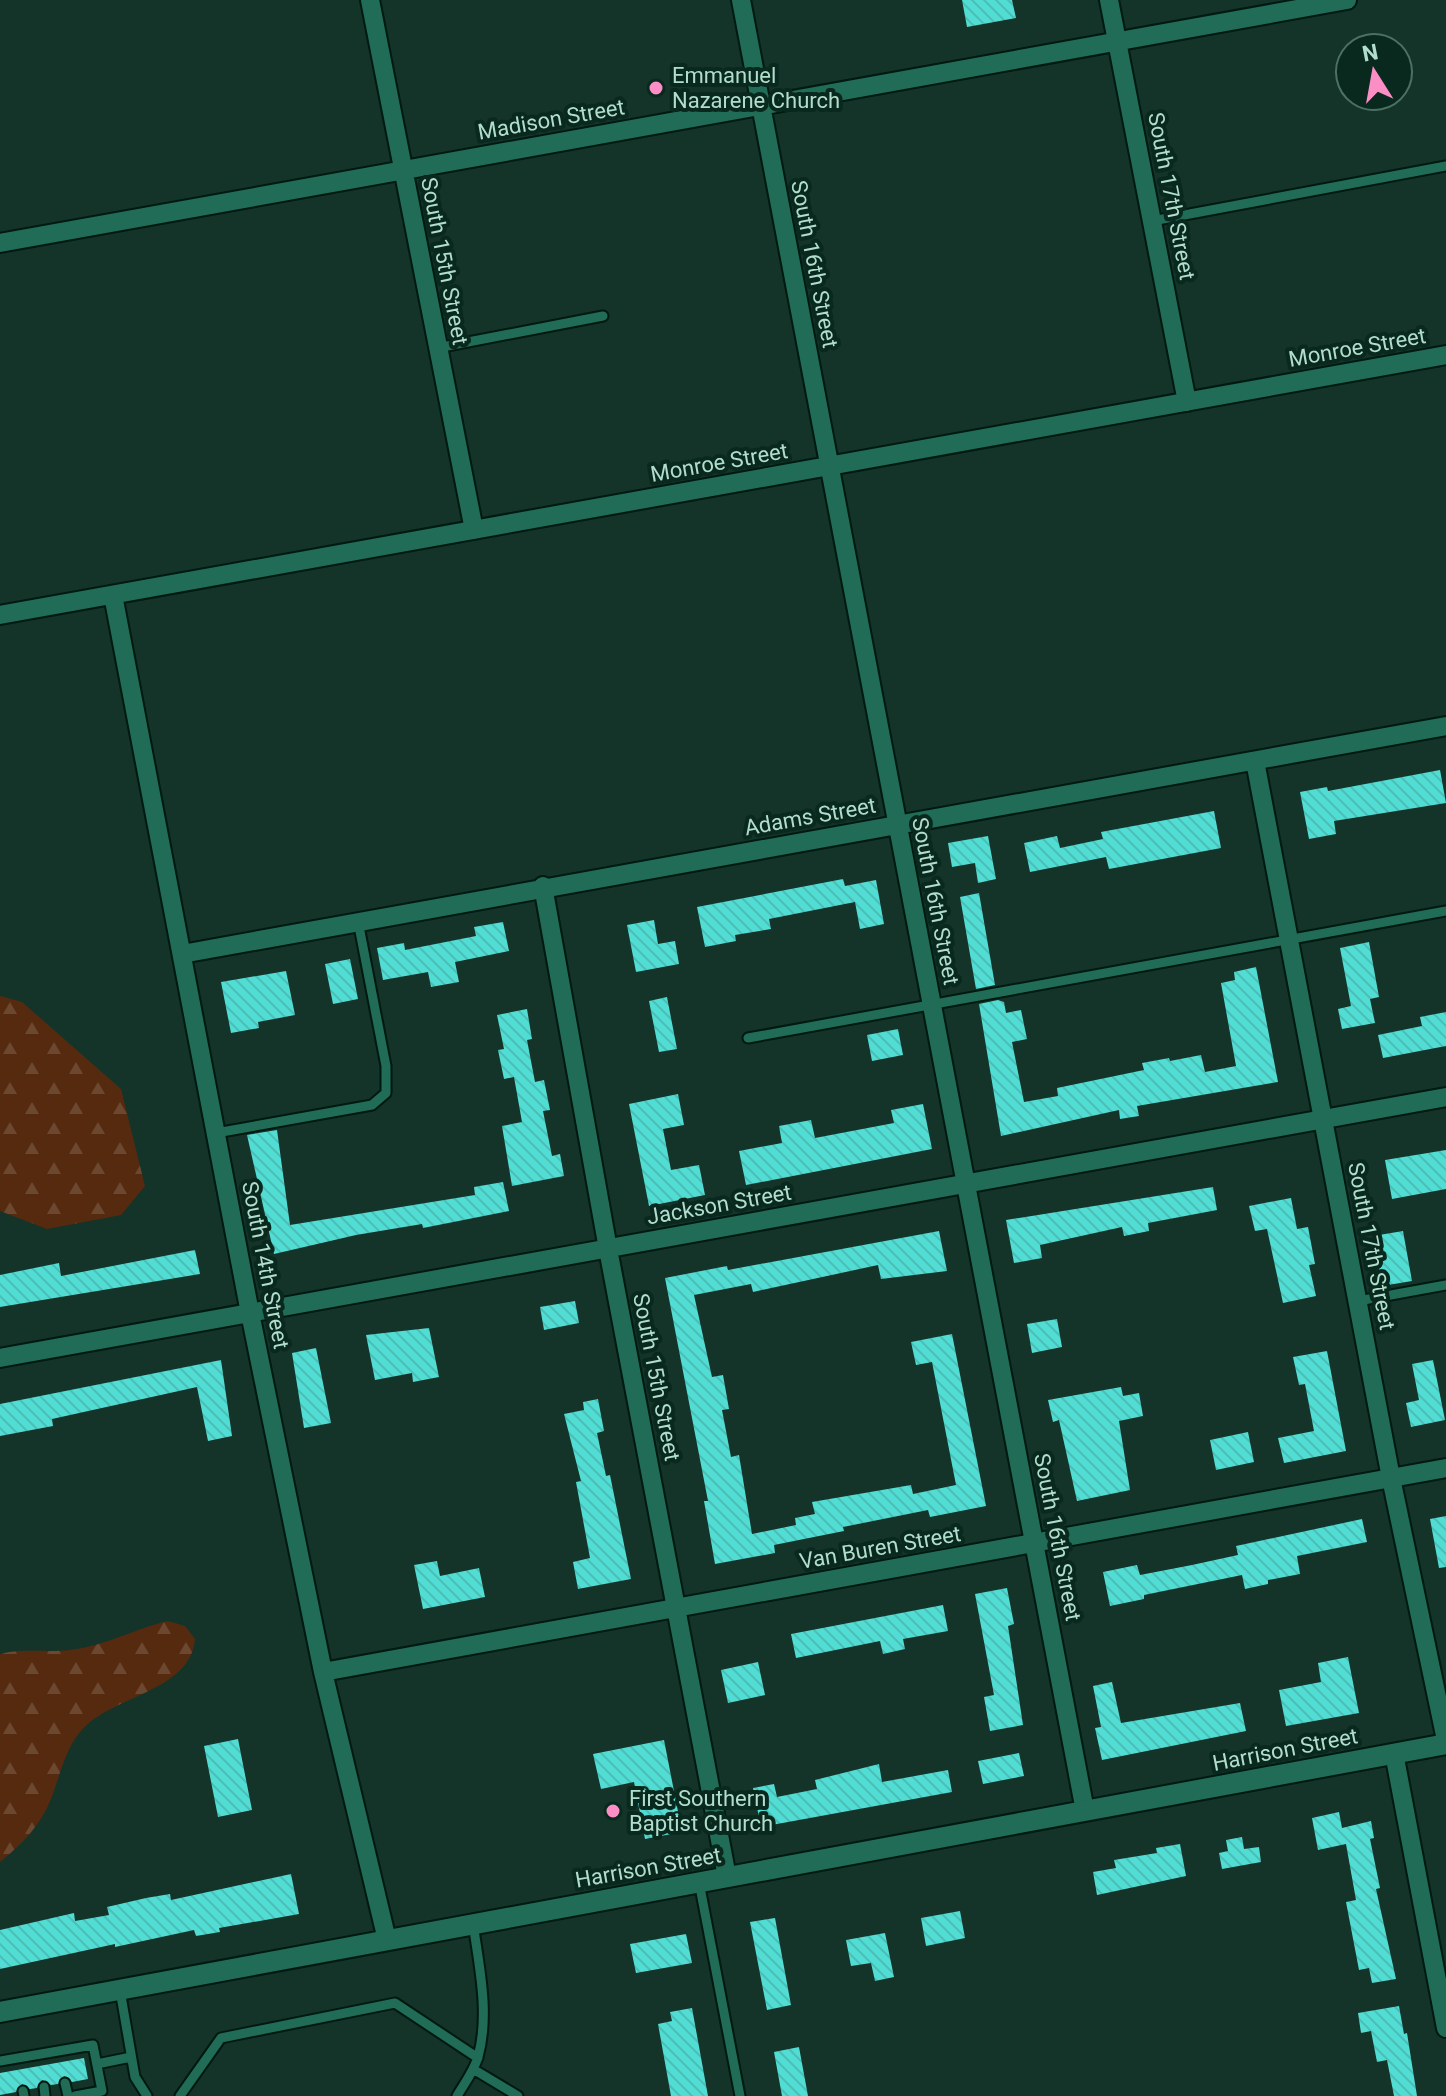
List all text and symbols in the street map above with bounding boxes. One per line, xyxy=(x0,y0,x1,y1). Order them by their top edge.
north arrow xyxy=(1334,32,1414,112)
text: N xyxy=(1360,39,1380,67)
place label: Emmanuel Nazarene Church xyxy=(672,63,840,113)
marker: Emmanuel Nazarene Church xyxy=(647,79,665,97)
street label: Madison Street xyxy=(476,94,626,145)
street label: South 17th Street xyxy=(1143,110,1200,282)
street label: South 15th Street xyxy=(416,175,473,347)
street label: South 16th Street xyxy=(786,178,843,350)
street label: Monroe Street xyxy=(1287,323,1428,372)
street label: Monroe Street xyxy=(649,438,790,487)
street label: Adams Street xyxy=(742,793,878,840)
street label: South 16th Street xyxy=(907,815,964,987)
street label: South 17th Street xyxy=(1343,1160,1400,1332)
street label: South 14th Street xyxy=(237,1179,294,1351)
street label: Jackson Street xyxy=(645,1179,793,1230)
street label: South 15th Street xyxy=(628,1291,685,1463)
street label: South 16th Street xyxy=(1029,1451,1086,1623)
street label: Van Buren Street xyxy=(797,1521,963,1574)
street label: Harrison Street xyxy=(1210,1723,1360,1776)
place label: First Southern Baptist Church xyxy=(629,1786,773,1836)
marker: First Southern Baptist Church xyxy=(604,1802,622,1820)
street label: Harrison Street xyxy=(573,1842,723,1893)

